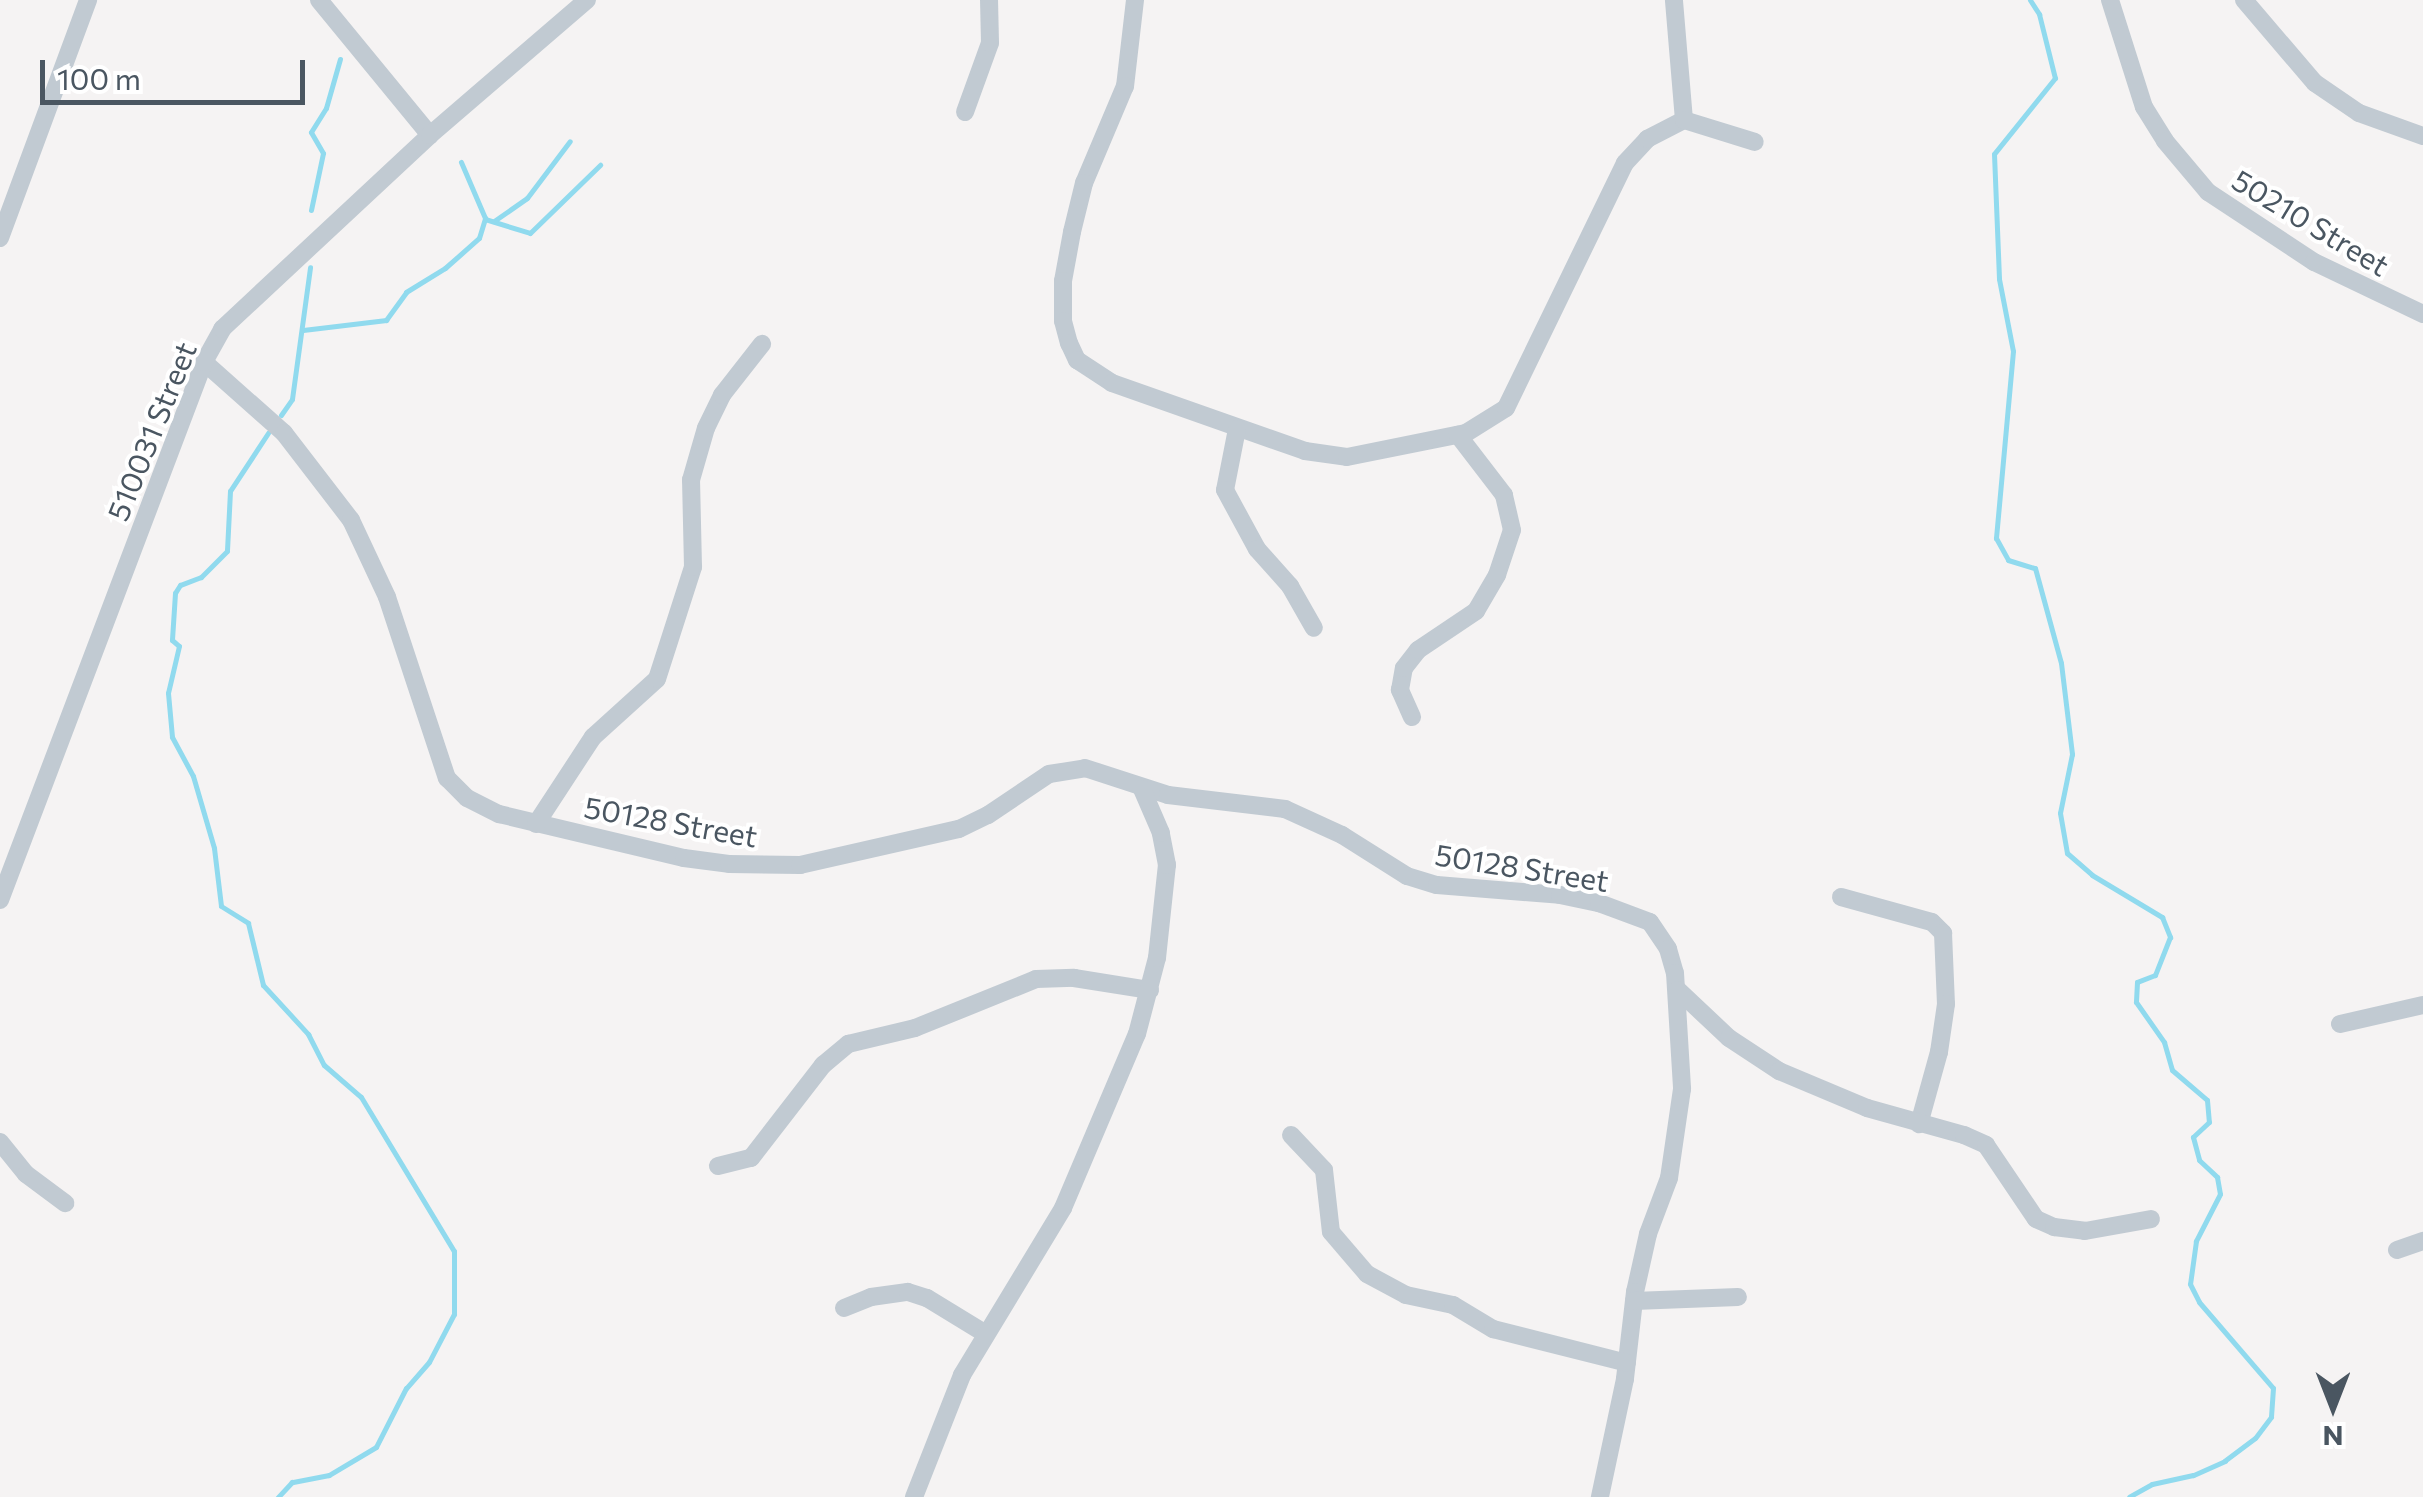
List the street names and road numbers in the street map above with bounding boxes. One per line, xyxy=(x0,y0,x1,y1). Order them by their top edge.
street label: 50210 Street xyxy=(2226,161,2396,283)
street label: 510031 Street xyxy=(99,336,203,526)
street label: 50128 Street xyxy=(582,788,760,854)
street label: 50128 Street xyxy=(1433,836,1611,898)

